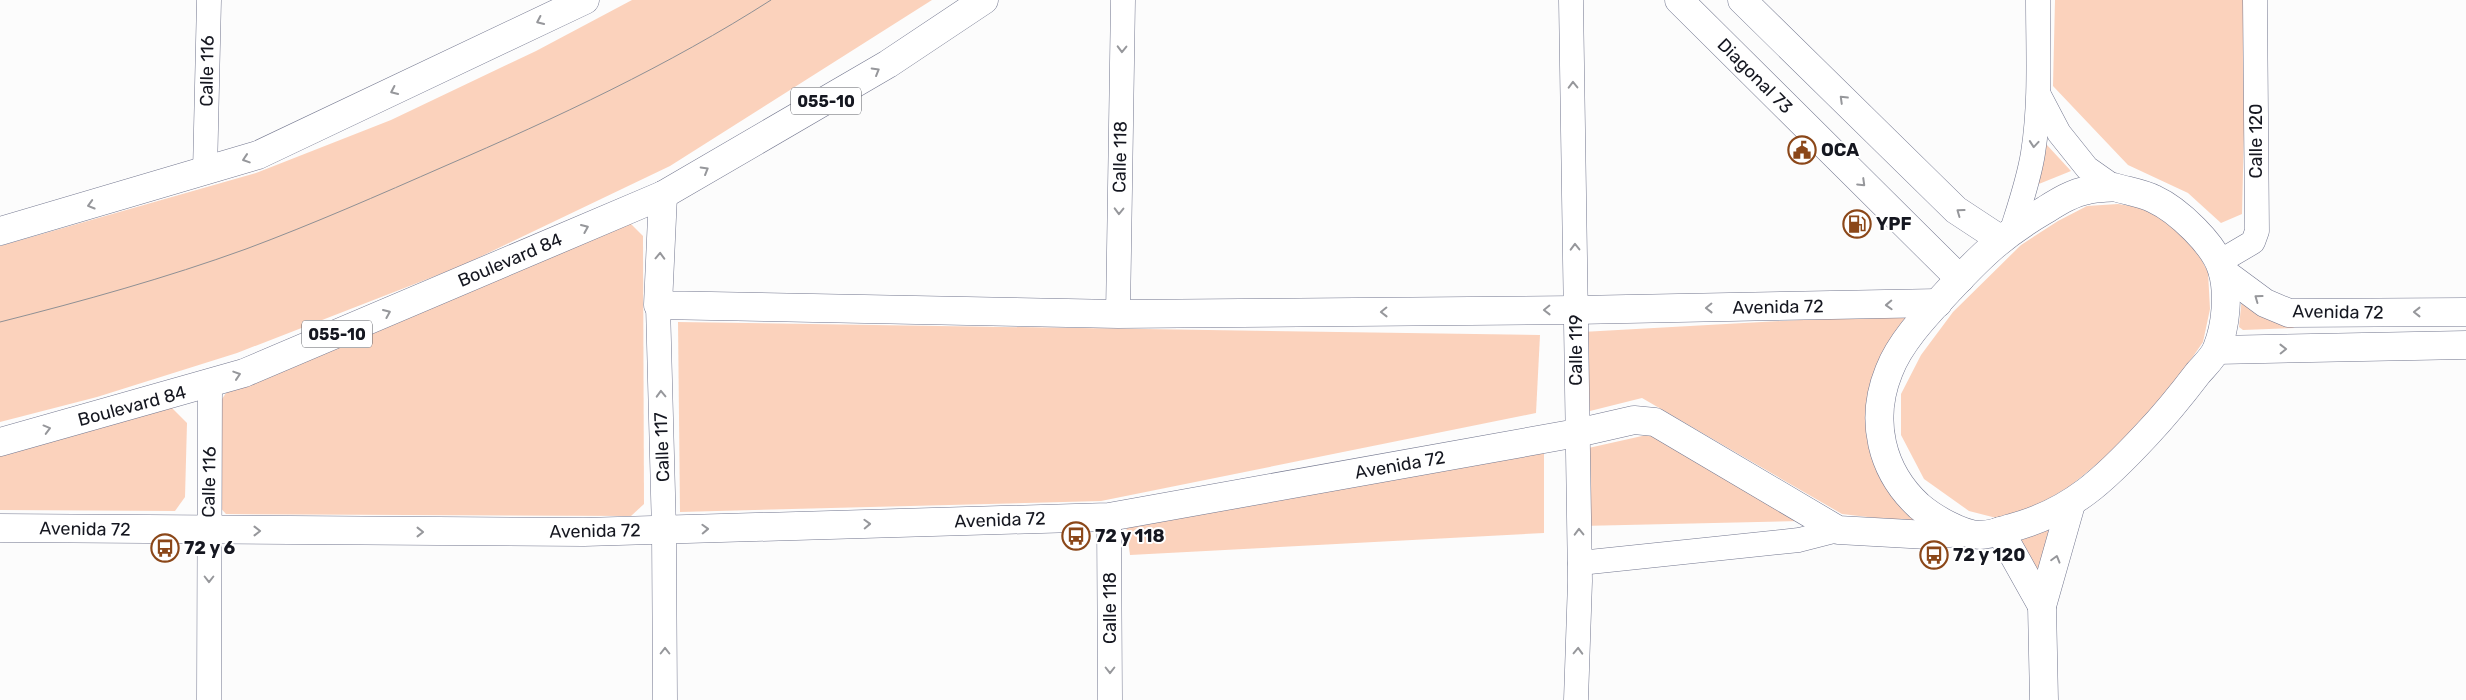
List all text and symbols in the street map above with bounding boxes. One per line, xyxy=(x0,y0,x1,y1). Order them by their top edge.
one-way arrow xyxy=(537,15,546,25)
street label: Diagonal 73 xyxy=(1713,34,1797,118)
street label: Calle 116 xyxy=(195,35,219,107)
one-way arrow xyxy=(1117,45,1127,53)
one-way arrow xyxy=(871,68,880,78)
one-way arrow xyxy=(1567,80,1578,88)
one-way arrow xyxy=(390,84,399,95)
road number: 055-10 xyxy=(791,88,861,114)
one-way arrow xyxy=(1840,96,1849,105)
street label: Calle 120 xyxy=(2245,104,2267,178)
street label: Calle 118 xyxy=(1108,121,1132,193)
public building icon: OCA xyxy=(1787,135,1817,165)
place label: OCA xyxy=(1821,139,1859,161)
one-way arrow xyxy=(2029,140,2040,148)
one-way arrow xyxy=(243,153,251,163)
one-way arrow xyxy=(700,167,709,177)
one-way arrow xyxy=(1856,177,1865,186)
one-way arrow xyxy=(86,199,95,210)
one-way arrow xyxy=(1114,207,1125,215)
fuel station icon: YPF xyxy=(1842,209,1872,239)
one-way arrow xyxy=(1956,209,1966,218)
place label: YPF xyxy=(1876,213,1912,235)
one-way arrow xyxy=(580,224,589,235)
street label: Boulevard 84 xyxy=(454,228,566,292)
one-way arrow xyxy=(1570,243,1580,250)
one-way arrow xyxy=(655,252,666,260)
street label: Avenida 72 xyxy=(1732,295,1824,319)
one-way arrow xyxy=(2254,295,2264,304)
one-way arrow xyxy=(1885,299,1893,310)
street label: Avenida 72 xyxy=(2292,300,2384,324)
one-way arrow xyxy=(1705,303,1712,313)
one-way arrow xyxy=(1542,305,1550,315)
one-way arrow xyxy=(1380,307,1388,317)
one-way arrow xyxy=(2413,307,2421,317)
one-way arrow xyxy=(382,308,391,319)
street label: Calle 119 xyxy=(1565,314,1587,386)
road number: 055-10 xyxy=(302,320,372,348)
one-way arrow xyxy=(2280,344,2287,354)
one-way arrow xyxy=(232,371,241,381)
street label: Boulevard 84 xyxy=(75,381,189,431)
one-way arrow xyxy=(655,390,666,398)
street label: Calle 117 xyxy=(650,412,674,482)
one-way arrow xyxy=(43,425,51,435)
street label: Calle 116 xyxy=(197,446,221,518)
street label: Avenida 72 xyxy=(1353,446,1447,484)
street label: Avenida 72 xyxy=(954,507,1046,533)
street label: Avenida 72 xyxy=(39,517,131,541)
street label: Avenida 72 xyxy=(549,519,641,543)
one-way arrow xyxy=(864,519,872,530)
bus stop icon: 72 y 118 xyxy=(1061,521,1091,551)
one-way arrow xyxy=(701,524,709,535)
place label: 72 y 118 xyxy=(1095,525,1165,547)
one-way arrow xyxy=(254,526,262,536)
one-way arrow xyxy=(416,527,424,537)
one-way arrow xyxy=(1574,528,1584,536)
bus stop icon: 72 y 6 xyxy=(150,533,180,563)
place label: 72 y 6 xyxy=(184,537,236,559)
bus stop icon: 72 y 120 xyxy=(1919,540,1949,570)
place label: 72 y 120 xyxy=(1953,544,2025,566)
one-way arrow xyxy=(2050,555,2060,563)
street label: Calle 118 xyxy=(1099,572,1121,644)
one-way arrow xyxy=(204,576,214,584)
one-way arrow xyxy=(660,647,670,655)
one-way arrow xyxy=(1572,647,1583,655)
one-way arrow xyxy=(1105,667,1115,675)

